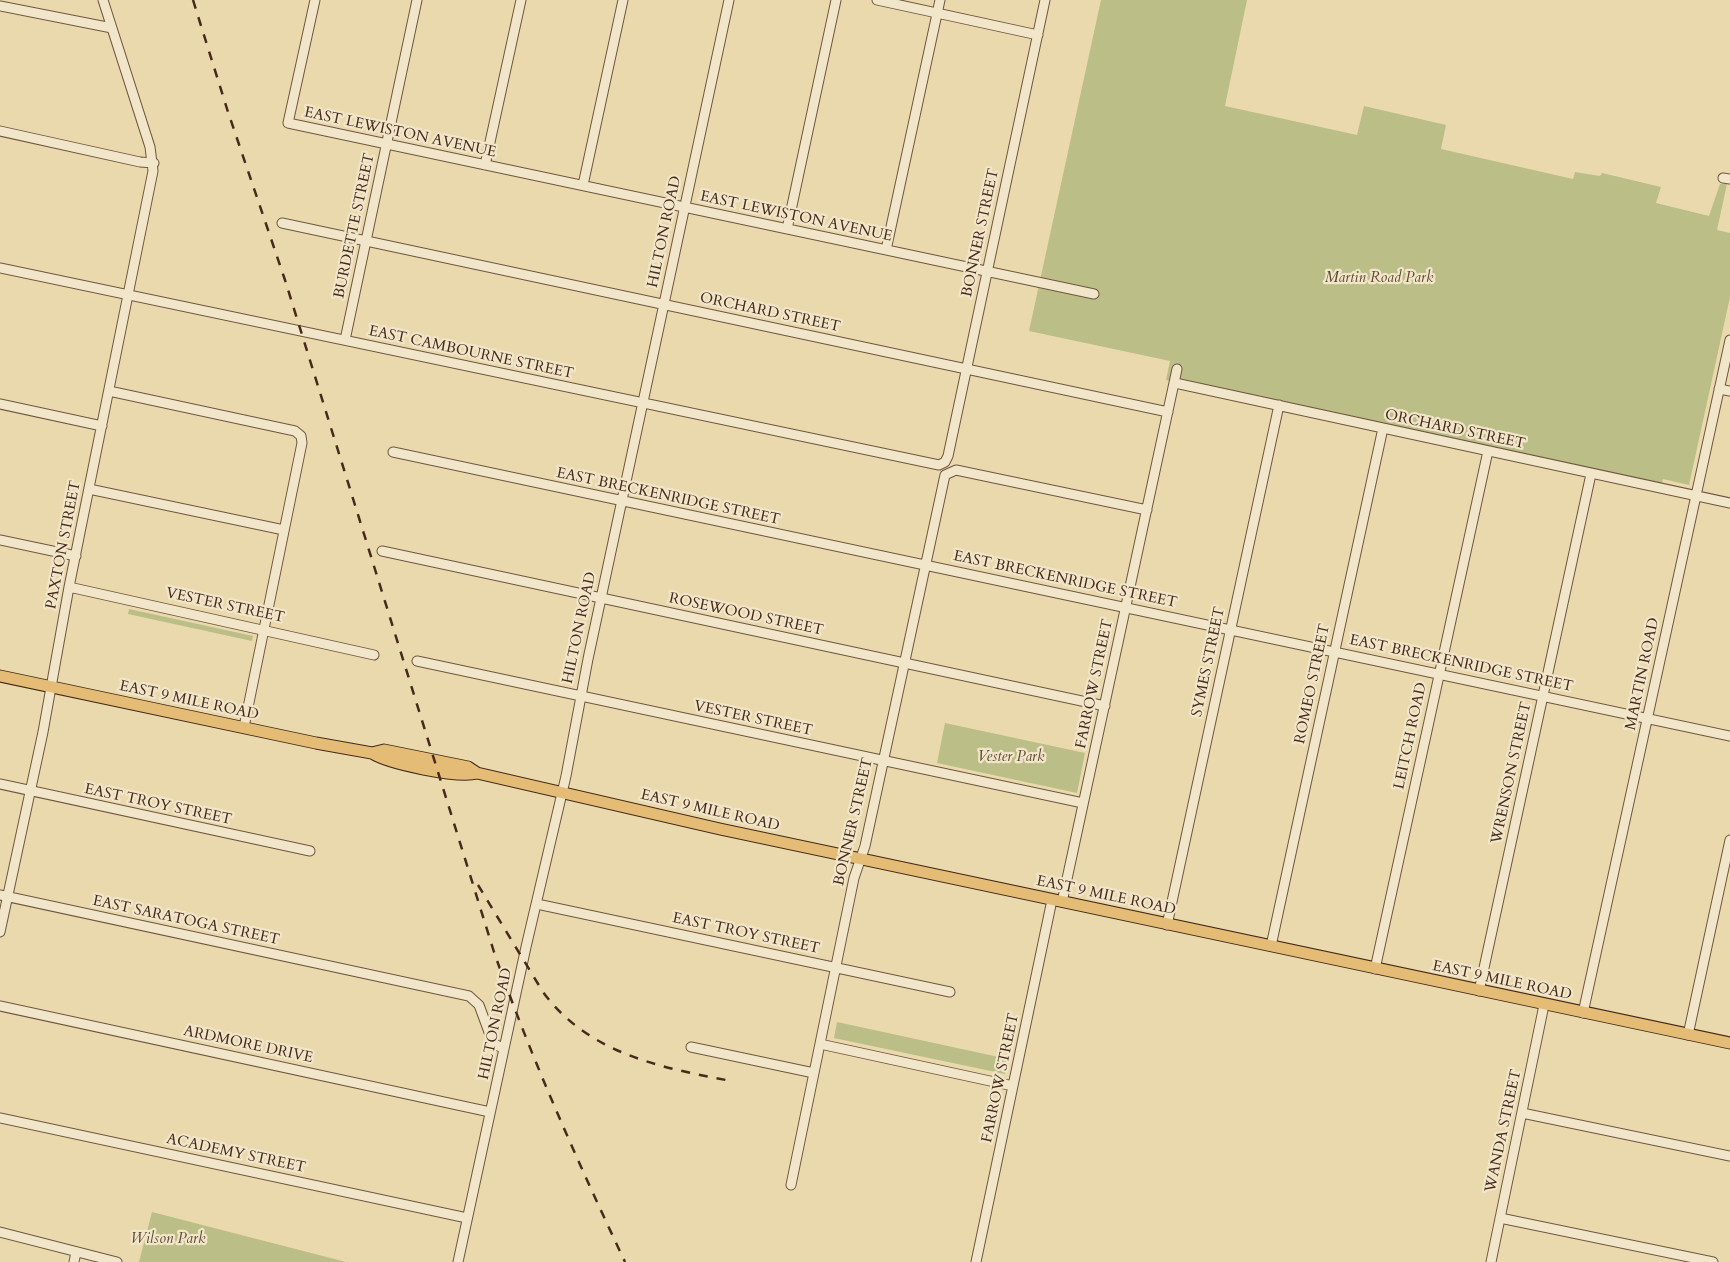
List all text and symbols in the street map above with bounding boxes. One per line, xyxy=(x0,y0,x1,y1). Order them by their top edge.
street label: EAST LEWISTON AVENUE xyxy=(302,104,498,162)
street label: BURDETTE STREET xyxy=(331,152,379,300)
street label: BONNER STREET xyxy=(959,167,1003,299)
street label: HILTON ROAD xyxy=(644,175,686,289)
street label: EAST LEWISTON AVENUE xyxy=(698,188,894,246)
park label: Martin Road Park xyxy=(1325,270,1433,288)
street label: ORCHARD STREET xyxy=(698,289,842,337)
street label: EAST CAMBOURNE STREET xyxy=(367,322,575,384)
street label: ORCHARD STREET xyxy=(1383,406,1527,454)
street label: EAST BRECKENRIDGE STREET xyxy=(554,464,782,530)
street label: PAXTON STREET xyxy=(43,479,85,611)
street label: EAST BRECKENRIDGE STREET xyxy=(951,547,1179,613)
street label: HILTON ROAD xyxy=(559,571,601,685)
street label: VESTER STREET xyxy=(164,585,286,627)
street label: ROSEWOOD STREET xyxy=(667,590,825,640)
street label: SYMES STREET xyxy=(1189,605,1229,719)
street label: MARTIN ROAD xyxy=(1622,616,1664,732)
street label: FARROW STREET xyxy=(1072,618,1118,750)
street label: ROMEO STREET xyxy=(1291,622,1335,746)
street label: EAST BRECKENRIDGE STREET xyxy=(1347,631,1575,697)
street label: EAST 9 MILE ROAD xyxy=(118,677,260,725)
street label: LEITCH ROAD xyxy=(1391,681,1431,791)
street label: VESTER STREET xyxy=(692,698,814,740)
street label: WRENSON STREET xyxy=(1488,700,1536,846)
park label: Vester Park xyxy=(978,749,1044,767)
street label: BONNER STREET xyxy=(831,756,877,888)
street label: EAST TROY STREET xyxy=(83,781,233,829)
street label: EAST 9 MILE ROAD xyxy=(639,786,781,836)
street label: EAST 9 MILE ROAD xyxy=(1035,872,1177,920)
street label: EAST SARATOGA STREET xyxy=(91,892,281,950)
street label: EAST TROY STREET xyxy=(671,910,821,958)
street label: EAST 9 MILE ROAD xyxy=(1431,957,1573,1005)
street label: HILTON ROAD xyxy=(475,967,517,1081)
street label: FARROW STREET xyxy=(978,1012,1024,1144)
street label: ARDMORE DRIVE xyxy=(182,1022,314,1068)
street label: WANDA STREET xyxy=(1482,1068,1526,1194)
street label: ACADEMY STREET xyxy=(165,1130,307,1178)
park label: Wilson Park xyxy=(131,1231,205,1249)

